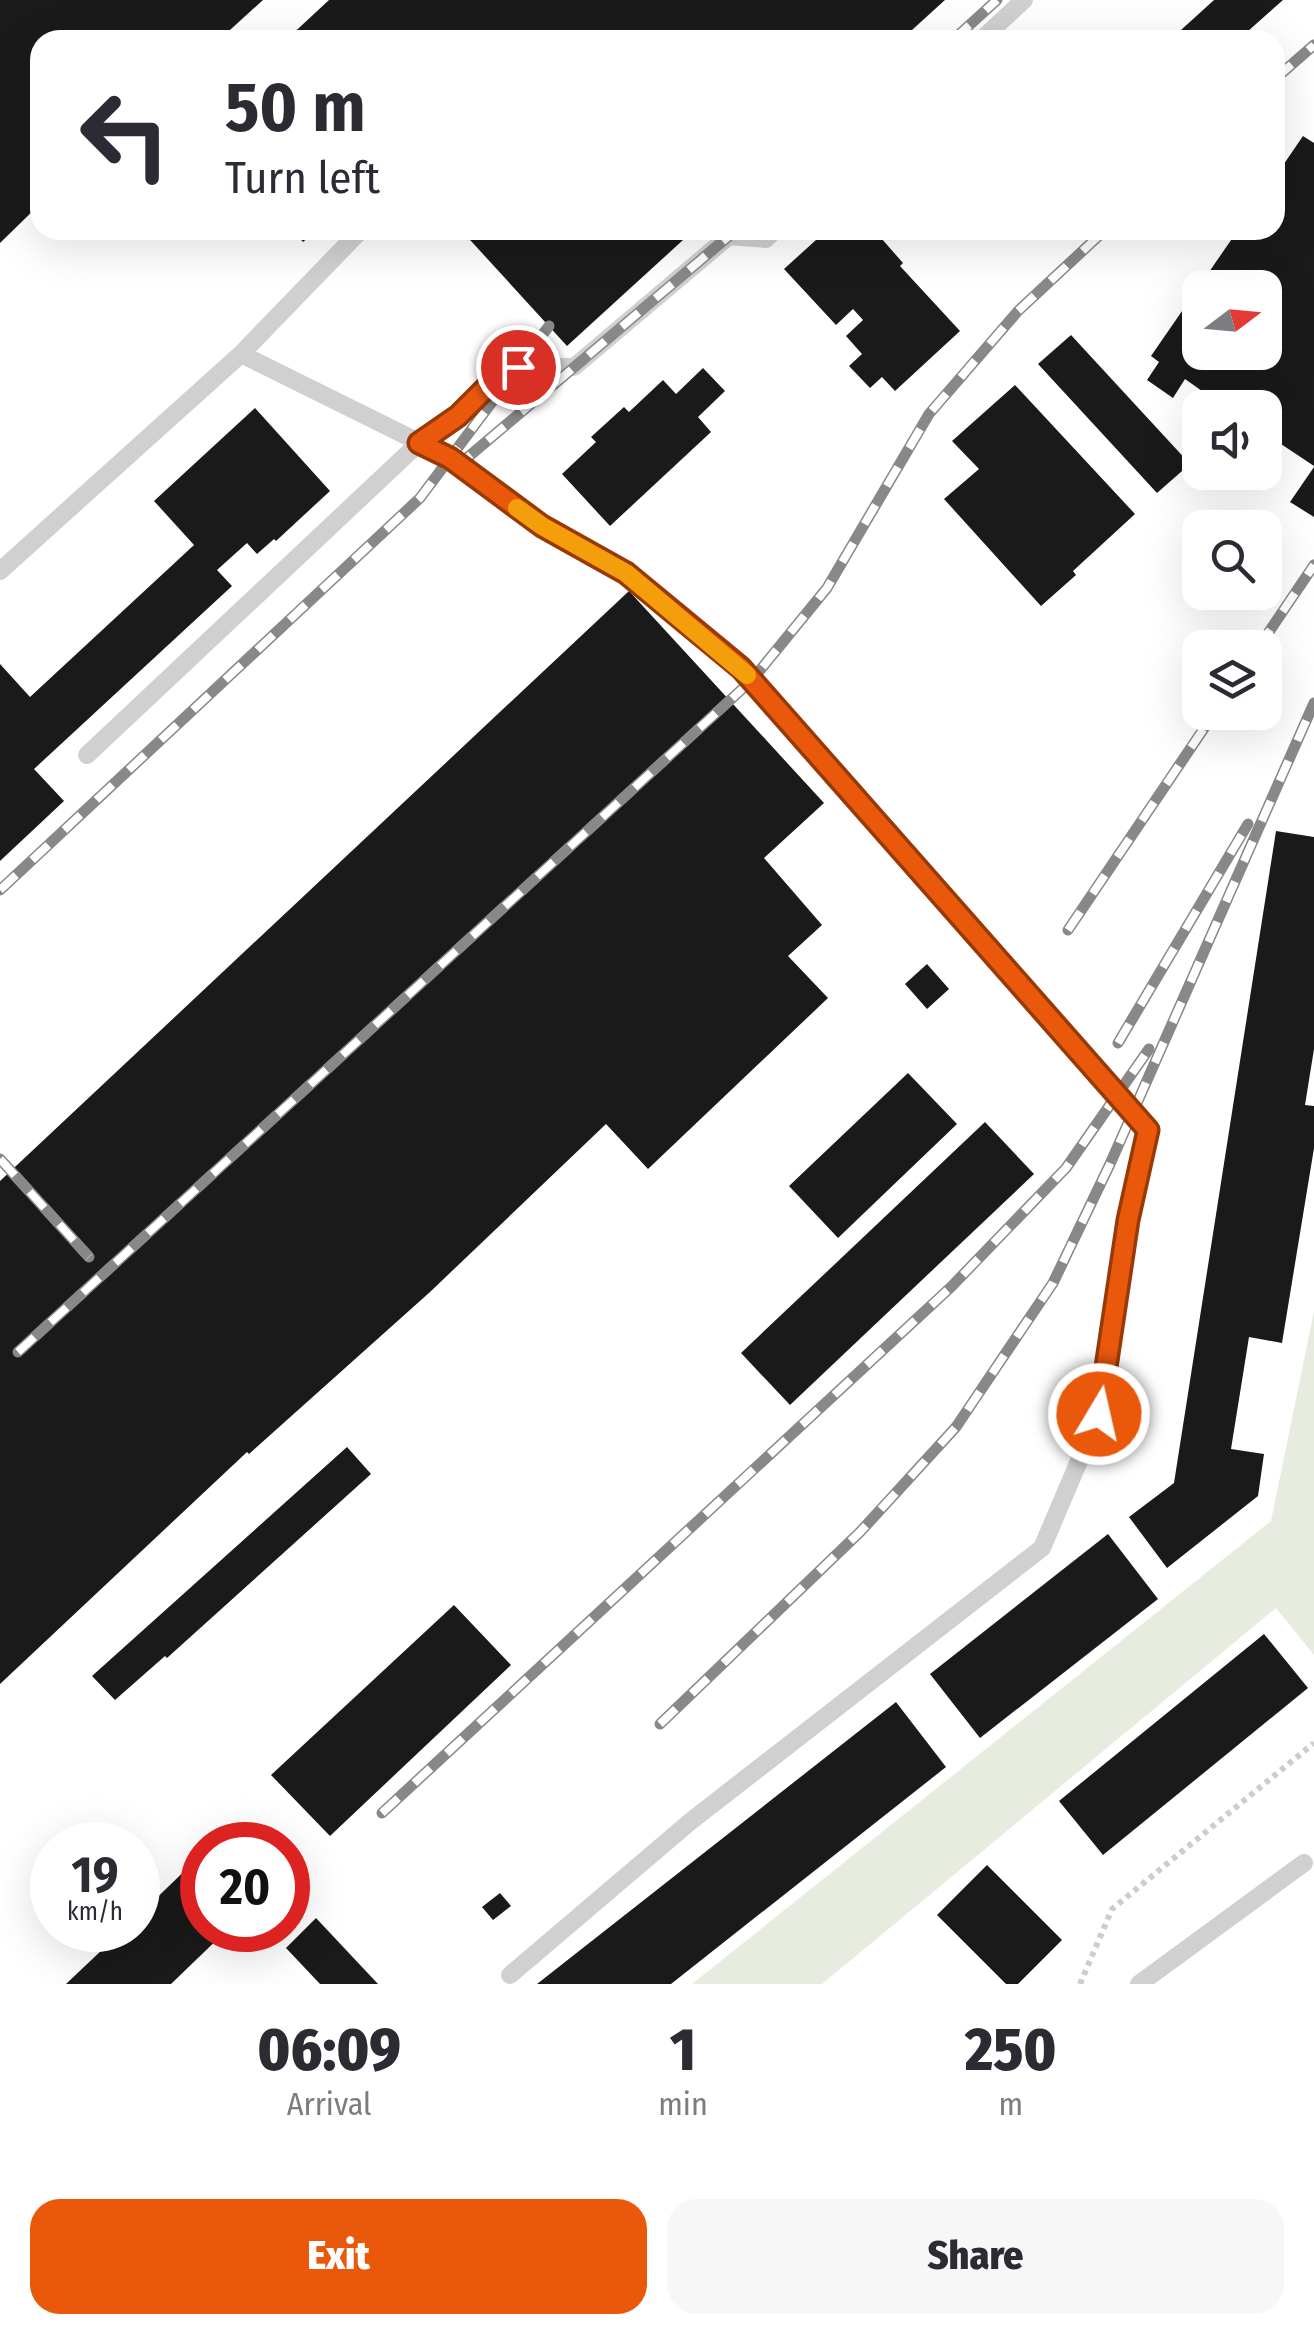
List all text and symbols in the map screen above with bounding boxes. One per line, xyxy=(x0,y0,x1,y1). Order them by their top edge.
text: 50 m xyxy=(225,66,366,150)
icon: left xyxy=(60,70,190,200)
text: Turn left xyxy=(225,151,380,205)
north arrow xyxy=(1182,270,1282,370)
map controls xyxy=(1182,270,1282,730)
pin xyxy=(476,325,561,410)
icon: arrive xyxy=(491,340,546,395)
button: sound xyxy=(1182,390,1282,490)
button: search xyxy=(1182,510,1282,610)
button: layers xyxy=(1182,630,1282,730)
position arrow xyxy=(1047,1362,1151,1466)
speed limit sign: 20 xyxy=(180,1822,310,1952)
text: 19 xyxy=(71,1845,118,1905)
text: km/h xyxy=(67,1897,123,1927)
text: 06:09 xyxy=(257,2014,401,2086)
text: 1 xyxy=(670,2014,696,2086)
text: 250 xyxy=(965,2014,1057,2086)
text: Arrival xyxy=(287,2085,372,2123)
text: min xyxy=(658,2085,708,2123)
text: m xyxy=(999,2085,1023,2123)
button: Exit xyxy=(30,2199,647,2314)
button: Share xyxy=(667,2199,1284,2314)

